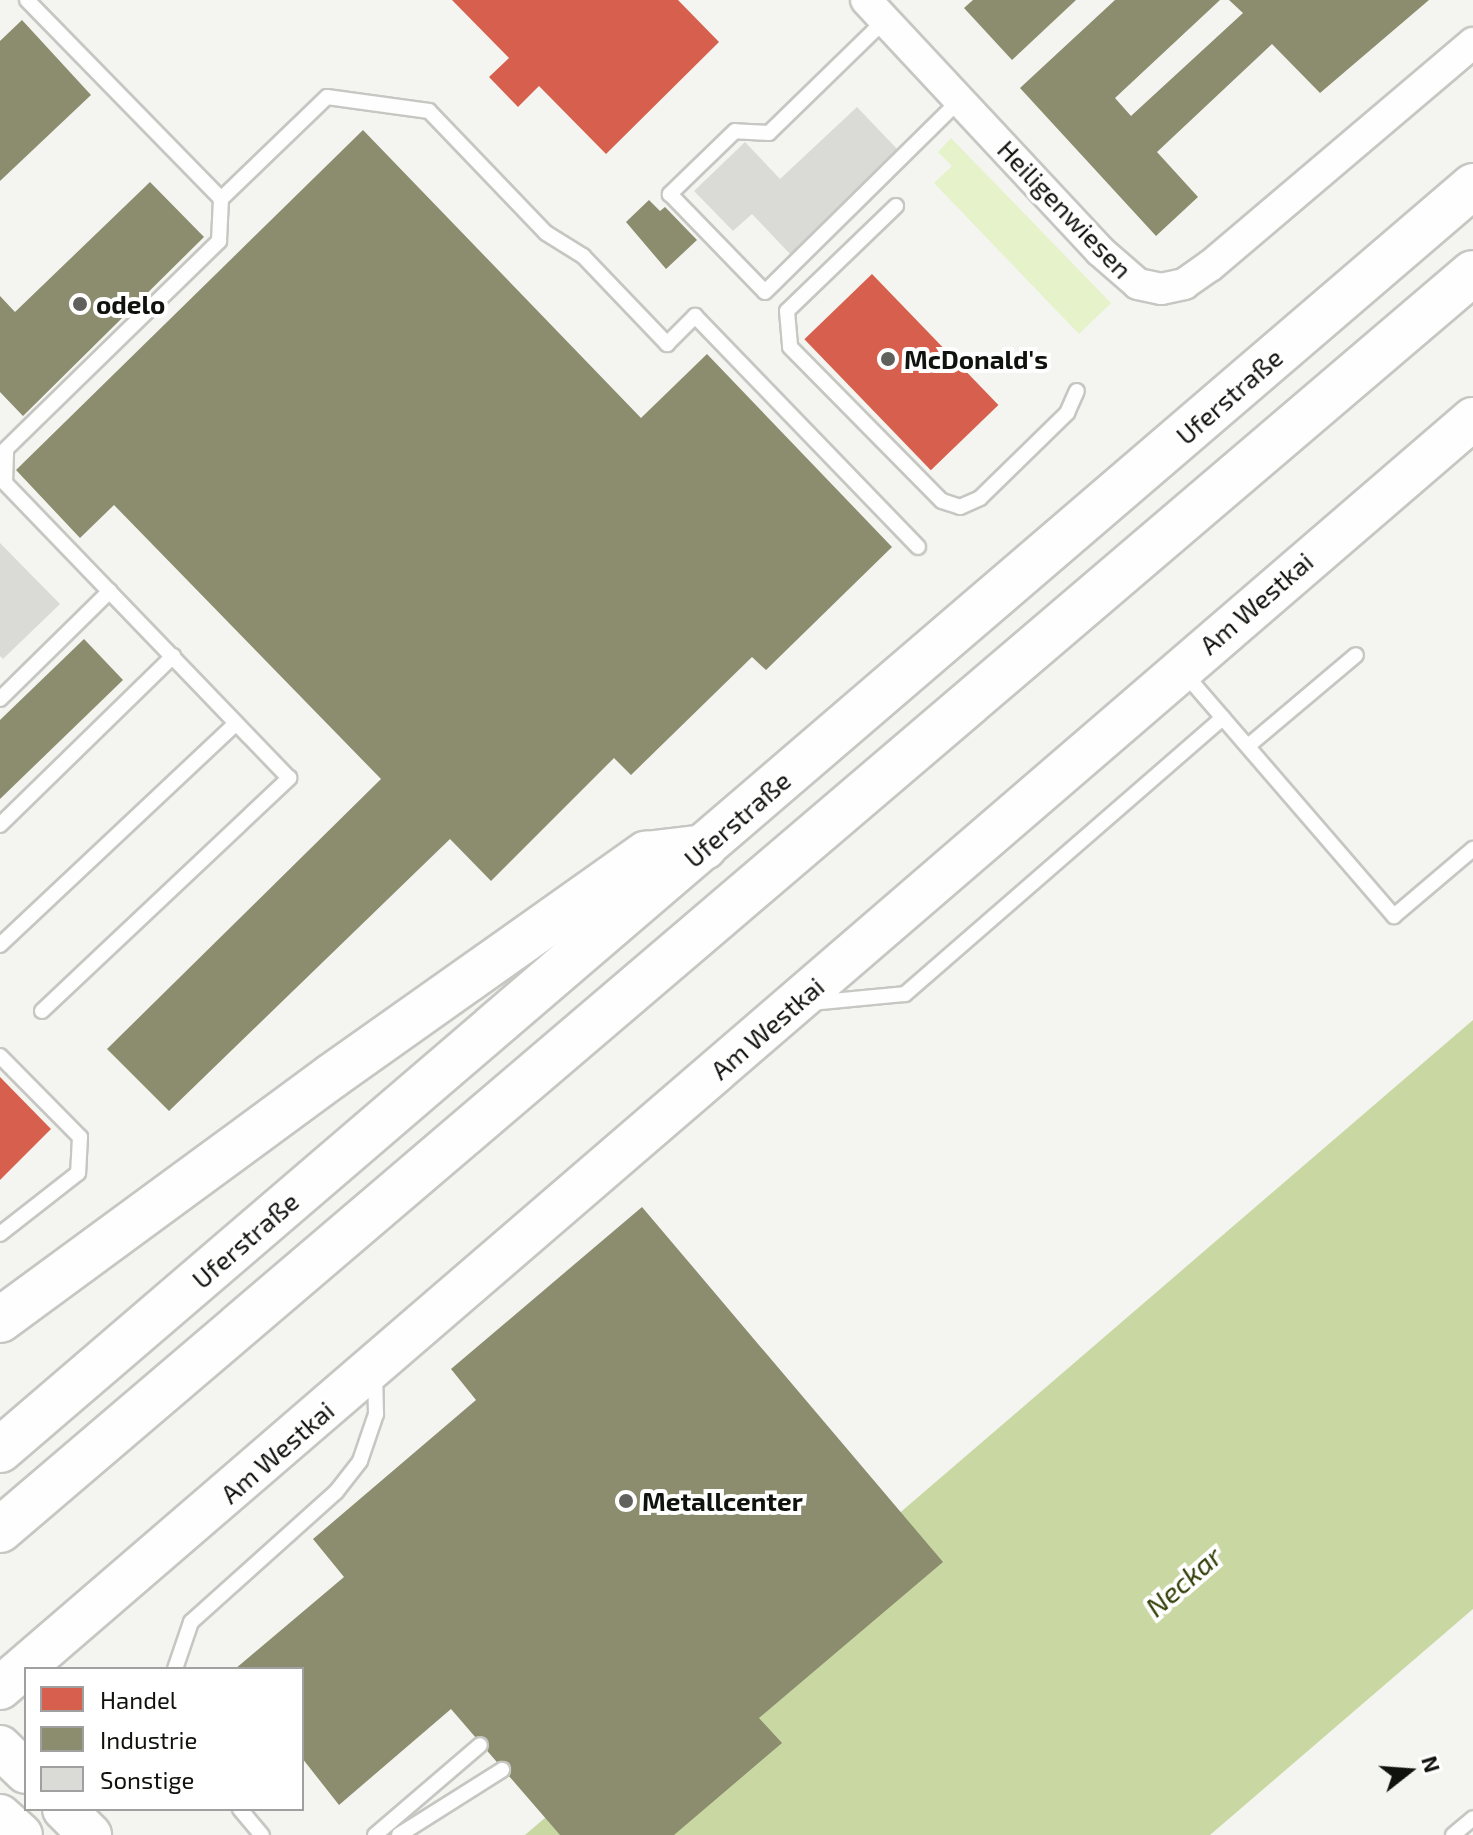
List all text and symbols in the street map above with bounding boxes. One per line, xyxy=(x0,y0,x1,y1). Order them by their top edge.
street label: Heiligenwiesen xyxy=(991,134,1139,284)
place label: odelo xyxy=(96,288,165,320)
marker: odelo xyxy=(71,295,89,313)
street label: Uferstraße xyxy=(1169,341,1289,451)
place label: McDonald's xyxy=(904,343,1048,375)
marker: McDonald's xyxy=(879,350,897,368)
street label: Am Westkai xyxy=(1193,545,1319,661)
street label: Uferstraße xyxy=(677,764,797,874)
street label: Am Westkai xyxy=(704,970,830,1086)
street label: Uferstraße xyxy=(185,1185,305,1295)
street label: Am Westkai xyxy=(214,1394,340,1510)
place label: Metallcenter xyxy=(642,1485,803,1517)
marker: Metallcenter xyxy=(617,1492,635,1510)
water label: Neckar xyxy=(1138,1539,1228,1623)
legend xyxy=(24,1667,304,1811)
text: Handel xyxy=(100,1685,177,1714)
text: Industrie xyxy=(100,1725,197,1754)
north arrow xyxy=(1369,1731,1449,1811)
text: N xyxy=(1417,1753,1447,1775)
text: Sonstige xyxy=(100,1765,195,1794)

